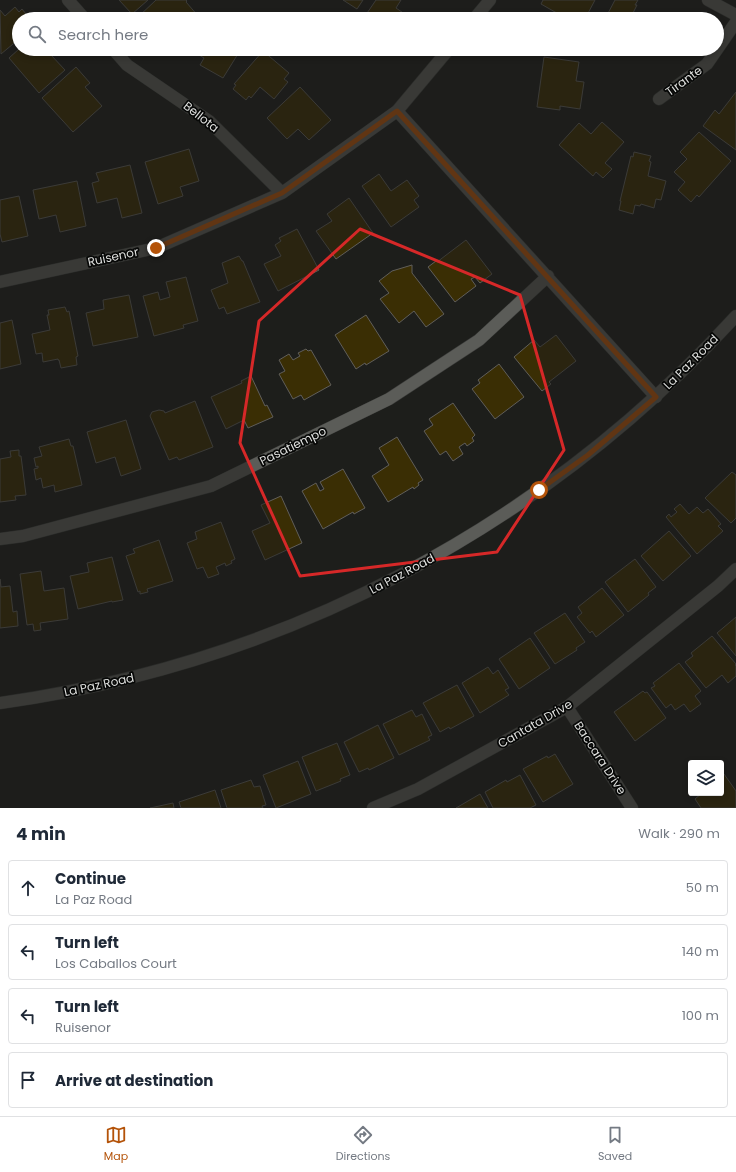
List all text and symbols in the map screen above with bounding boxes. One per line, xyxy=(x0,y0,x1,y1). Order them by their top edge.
search box xyxy=(12,12,724,56)
icon: search xyxy=(26,23,48,45)
text: Search here xyxy=(58,24,148,45)
street label: Tirante xyxy=(662,62,706,100)
street label: Bellota xyxy=(180,97,223,136)
route end xyxy=(147,239,165,257)
street label: Ruisenor xyxy=(86,243,140,270)
street label: La Paz Road xyxy=(659,330,722,393)
street label: Pasatiempo xyxy=(257,422,329,469)
route start xyxy=(530,481,548,499)
street label: La Paz Road xyxy=(366,549,437,598)
street label: La Paz Road xyxy=(62,669,136,700)
street label: Cantata Drive xyxy=(494,695,575,752)
street label: Baccara Drive xyxy=(570,718,630,798)
map controls xyxy=(688,760,724,796)
button: layers xyxy=(688,760,724,796)
text: 4 min xyxy=(16,822,66,846)
text: Walk · 290 m xyxy=(638,824,720,843)
text: Continue xyxy=(55,868,126,889)
icon: ahead xyxy=(17,877,39,899)
text: 50 m xyxy=(686,878,719,897)
text: La Paz Road xyxy=(55,890,132,909)
text: Turn left xyxy=(55,932,119,953)
icon: left xyxy=(17,941,39,963)
text: 140 m xyxy=(682,942,719,961)
text: Los Caballos Court xyxy=(55,954,177,973)
text: Turn left xyxy=(55,996,119,1017)
icon: left xyxy=(17,1005,39,1027)
text: 100 m xyxy=(682,1006,719,1025)
text: Ruisenor xyxy=(55,1018,111,1037)
icon: arrive xyxy=(17,1069,39,1091)
text: Arrive at destination xyxy=(55,1070,213,1091)
tab: Map xyxy=(104,1124,128,1165)
tab: Directions xyxy=(336,1124,390,1165)
tab: Saved xyxy=(598,1124,632,1165)

